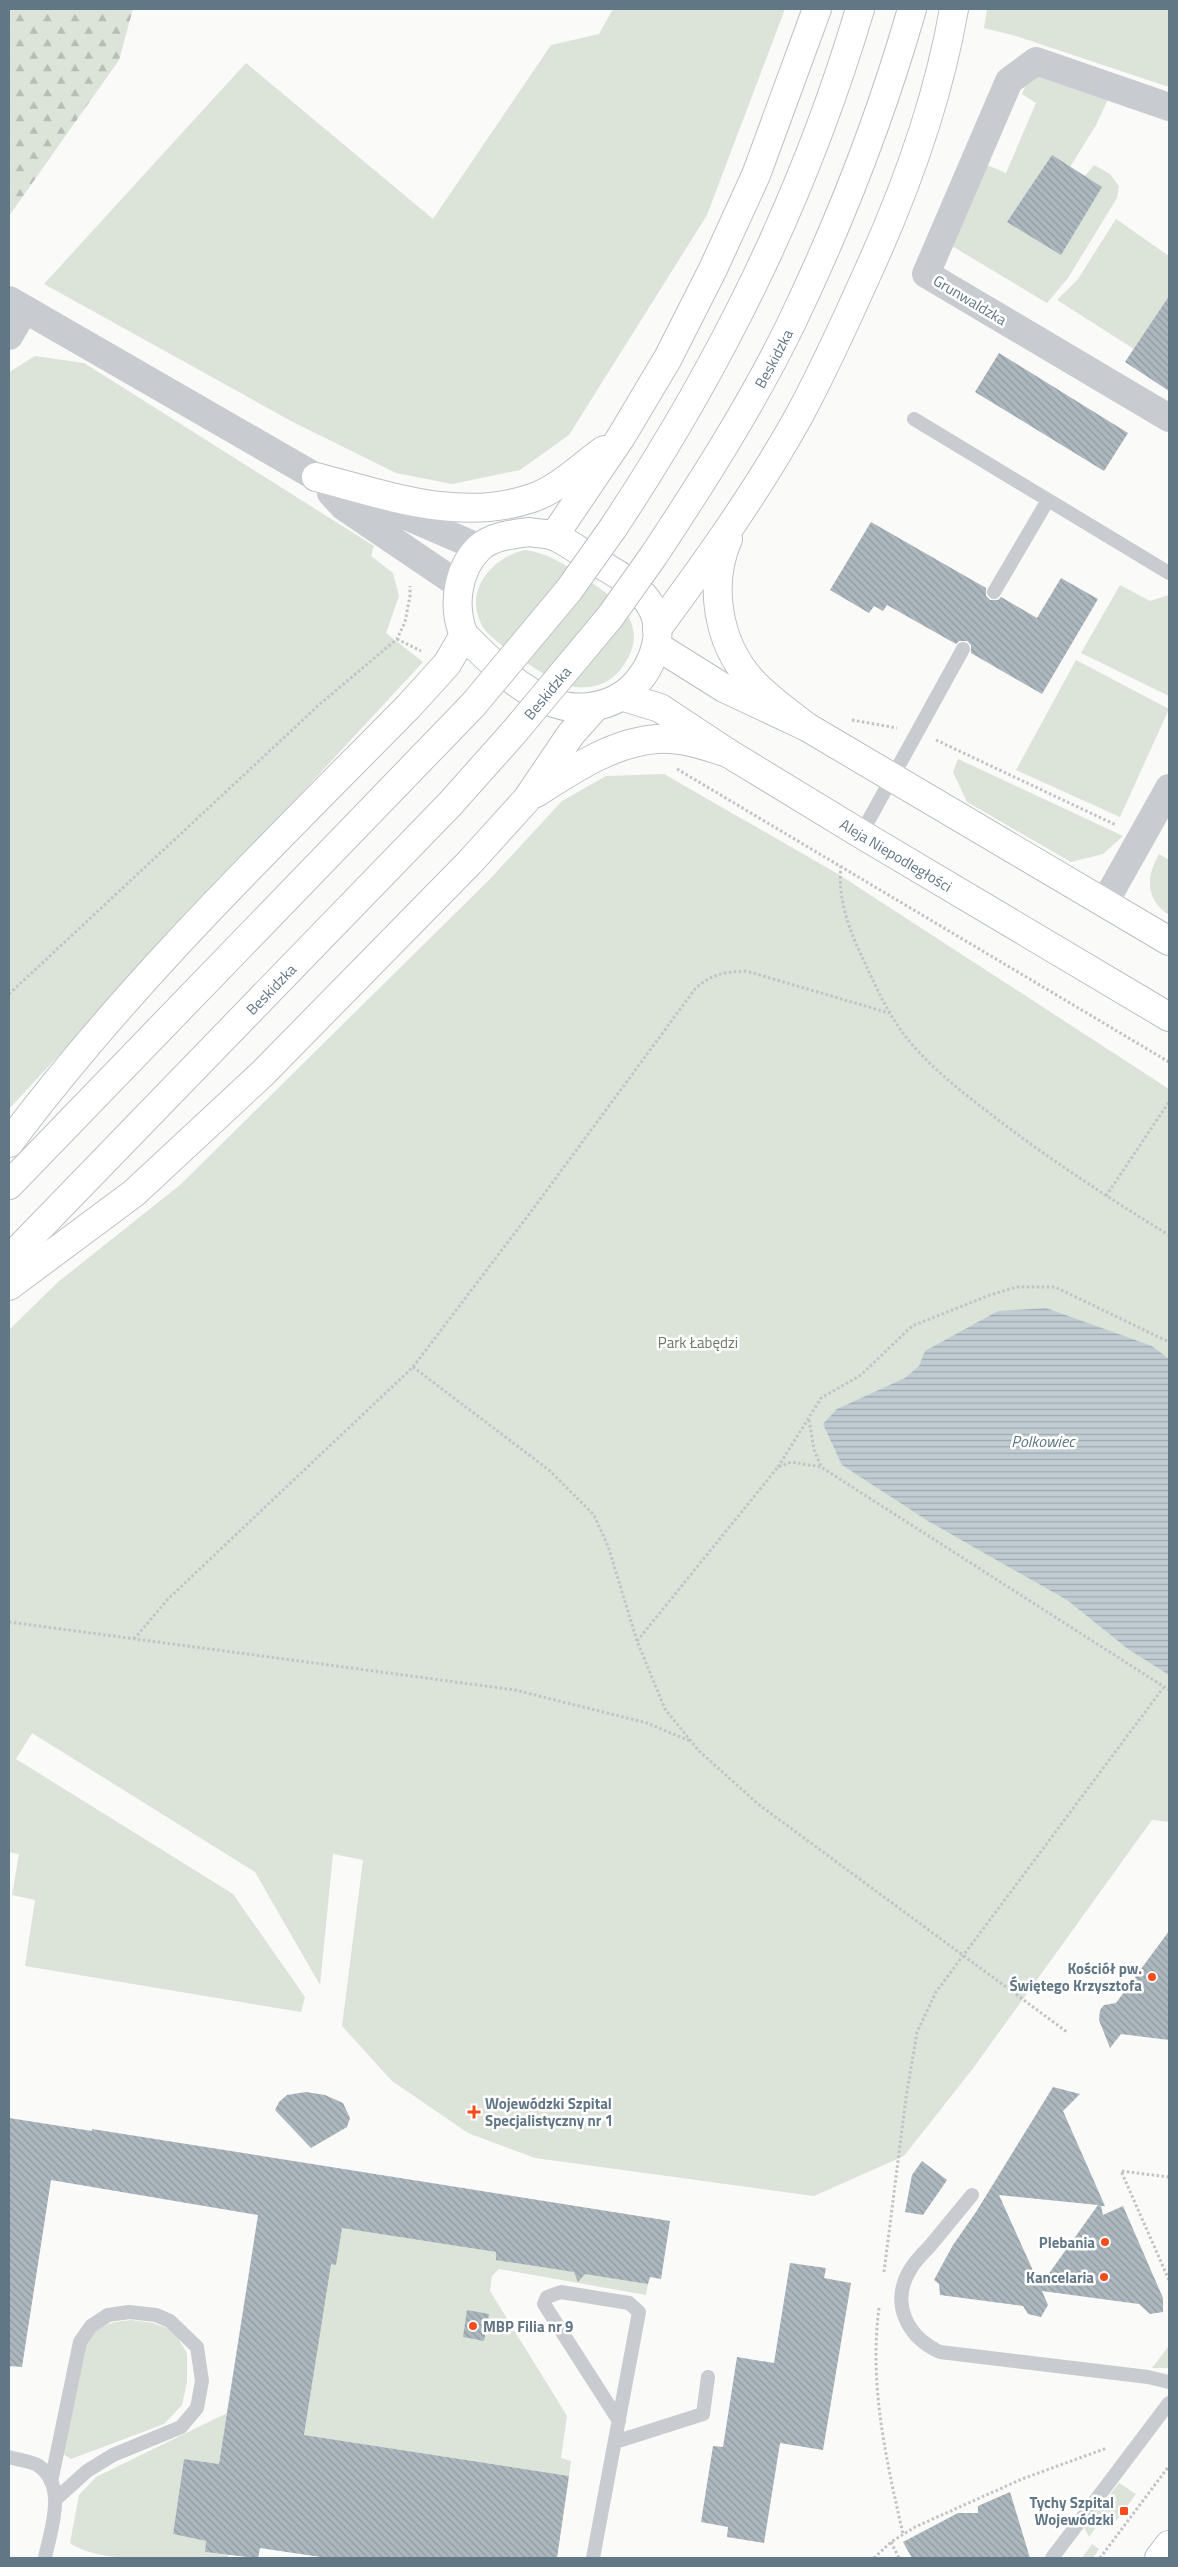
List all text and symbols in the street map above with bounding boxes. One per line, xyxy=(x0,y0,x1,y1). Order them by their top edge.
street label: Grunwaldzka xyxy=(929,269,1012,331)
street label: Beskidzka xyxy=(748,325,798,392)
street label: Beskidzka xyxy=(518,660,577,724)
street label: Aleja Niepodległości xyxy=(836,812,957,897)
street label: Beskidzka xyxy=(240,958,301,1020)
park label: Park Łabędzi xyxy=(658,1331,738,1354)
water label: Polkowiec xyxy=(1011,1429,1076,1453)
place label: Kościół pw. Świętego Krzysztofa xyxy=(1010,1957,1142,1997)
marker: Kościół pw. Świętego Krzysztofa xyxy=(1146,1971,1158,1983)
place label: Wojewódzki Szpital Specjalistyczny nr 1 xyxy=(485,2092,613,2132)
marker: Wojewódzki Szpital Specjalistyczny nr 1 xyxy=(467,2105,481,2119)
place label: Plebania xyxy=(1039,2231,1095,2254)
marker: Plebania xyxy=(1099,2236,1111,2248)
place label: Kancelaria xyxy=(1026,2266,1094,2289)
marker: Kancelaria xyxy=(1098,2271,1110,2283)
place label: MBP Filia nr 9 xyxy=(483,2315,573,2338)
marker: MBP Filia nr 9 xyxy=(467,2320,479,2332)
place label: Tychy Szpital Wojewódzki xyxy=(1030,2491,1114,2531)
marker: Tychy Szpital Wojewódzki xyxy=(1118,2505,1130,2517)

